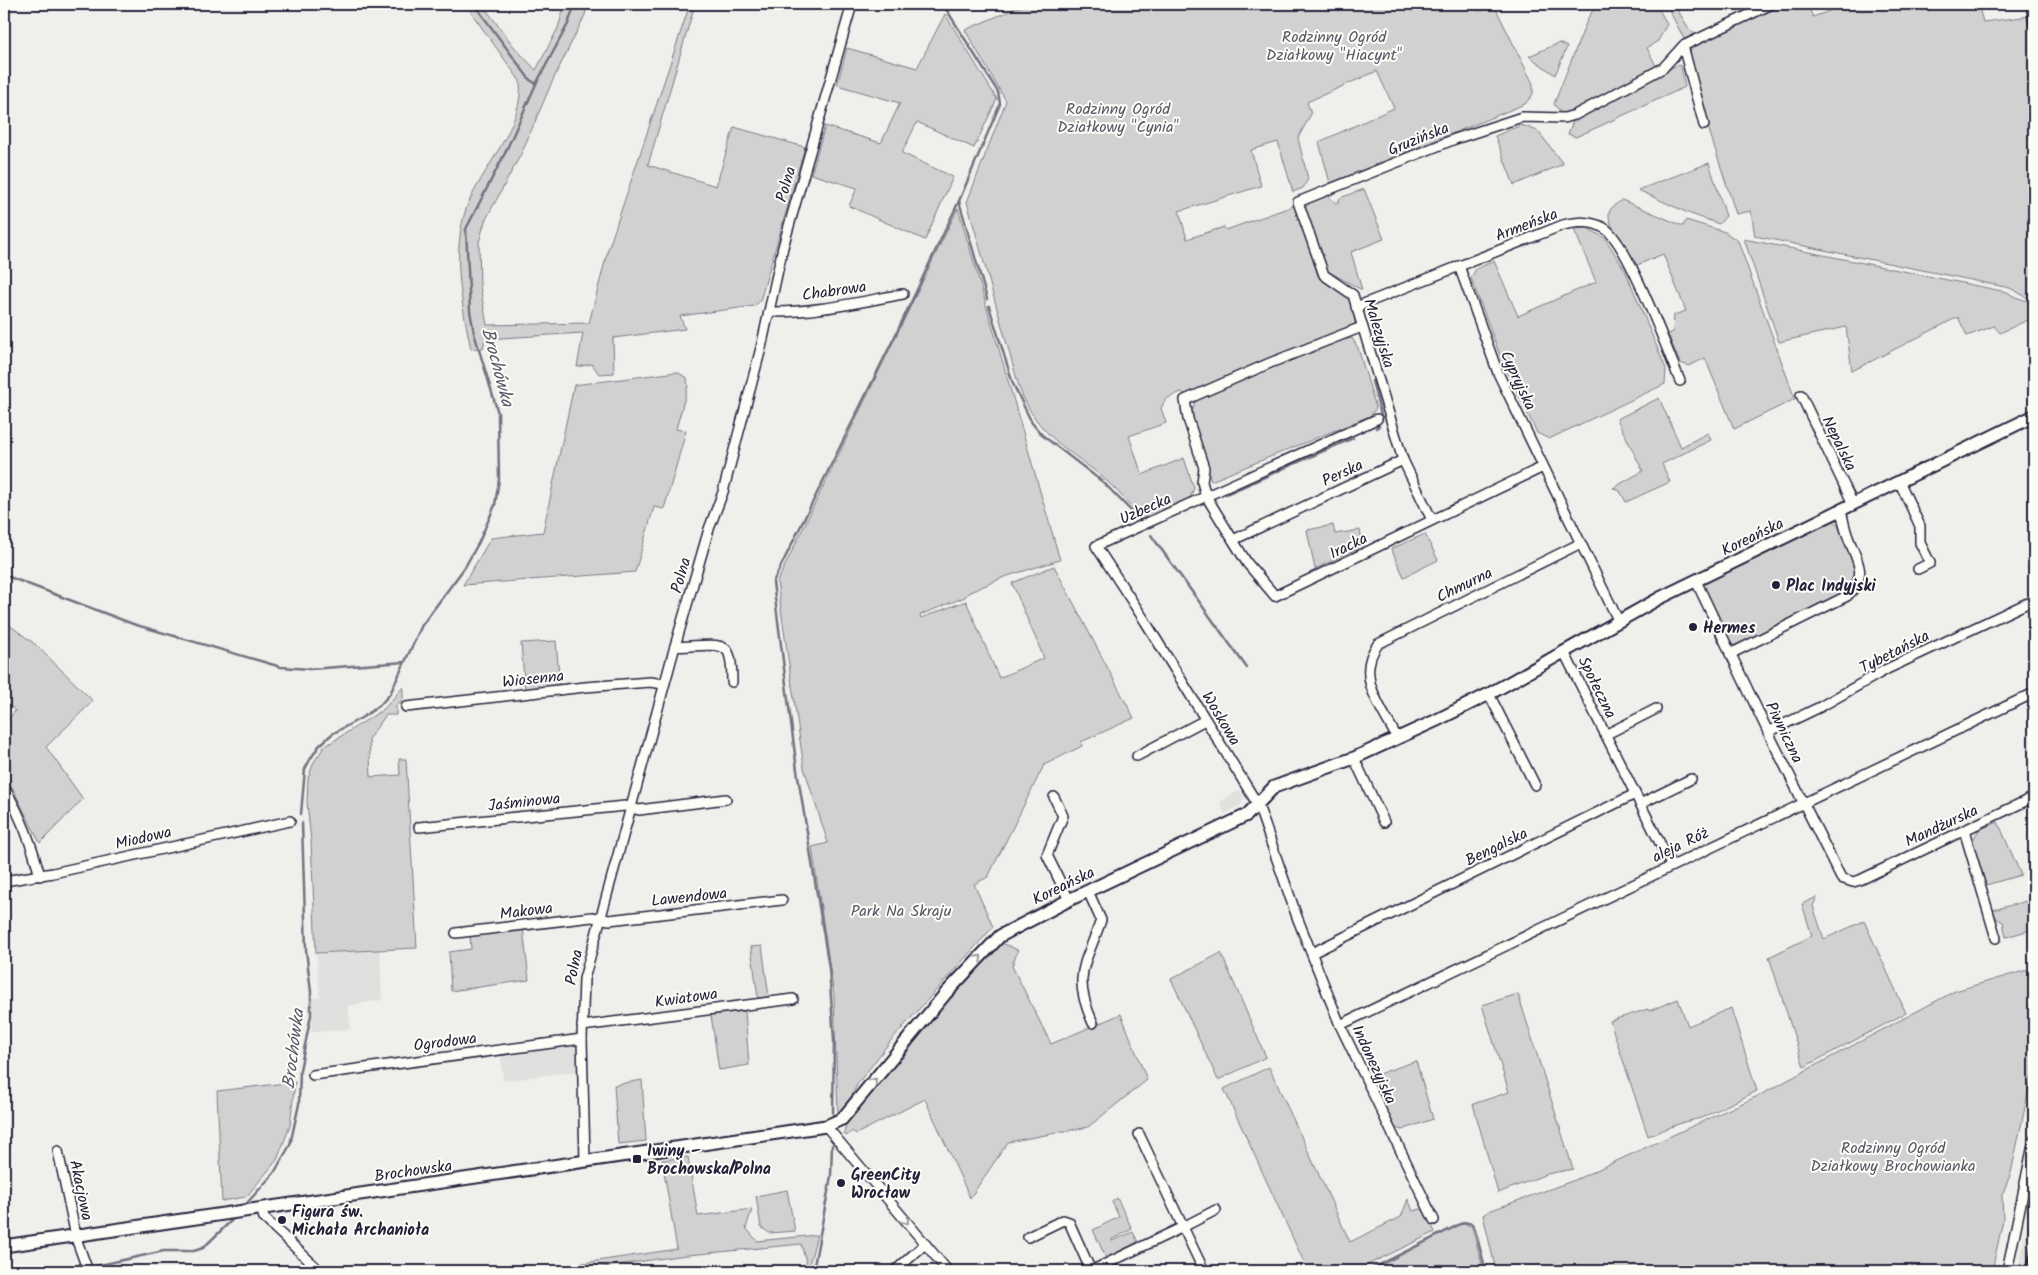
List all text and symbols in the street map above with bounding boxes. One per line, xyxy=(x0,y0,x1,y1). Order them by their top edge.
park label: Rodzinny Ogród Działkowy "Hiacynt" xyxy=(1266,25,1403,68)
park label: Rodzinny Ogród Działkowy "Cynia" xyxy=(1057,97,1179,140)
street label: Gruzińska xyxy=(1384,116,1453,163)
street label: Polna xyxy=(769,164,803,205)
street label: Armeńska xyxy=(1492,202,1561,249)
street label: Chabrowa xyxy=(800,275,868,308)
street label: Malezyjska xyxy=(1356,296,1401,371)
water label: Brochówka xyxy=(472,325,521,411)
street label: Cypryjska xyxy=(1493,347,1542,415)
street label: Nepalska xyxy=(1814,412,1863,476)
street label: Perska xyxy=(1318,453,1367,494)
street label: Uzbecka xyxy=(1116,487,1176,532)
street label: Koreańska xyxy=(1717,511,1788,563)
street label: Iracka xyxy=(1325,526,1372,566)
street label: Polna xyxy=(664,555,698,596)
street label: Chmurna xyxy=(1432,561,1497,610)
place label: Plac Indyjski xyxy=(1786,574,1876,599)
marker: Plac Indyjski xyxy=(1770,579,1782,591)
place label: Hermes xyxy=(1703,616,1756,641)
marker: Hermes xyxy=(1687,621,1699,633)
street label: Tybetańska xyxy=(1855,624,1934,681)
street label: Społeczna xyxy=(1571,652,1622,723)
street label: Wiosenna xyxy=(501,664,565,695)
street label: Woskowa xyxy=(1195,687,1247,751)
street label: Piwniczna xyxy=(1758,698,1809,768)
street label: Jaśminowa xyxy=(487,786,561,819)
street label: Mandżurska xyxy=(1901,798,1982,854)
street label: Miodowa xyxy=(113,820,174,857)
street label: Bengalska xyxy=(1461,821,1532,873)
street label: aleja Róż xyxy=(1648,821,1713,870)
street label: Koreańska xyxy=(1028,860,1099,912)
street label: Lawendowa xyxy=(650,881,728,914)
street label: Makowa xyxy=(498,896,554,927)
park label: Park Na Skraju xyxy=(851,899,952,924)
street label: Polna xyxy=(559,947,590,987)
one-way arrow xyxy=(973,954,982,963)
street label: Kwiatowa xyxy=(653,982,719,1015)
water label: Brochówka xyxy=(275,1006,314,1091)
street label: Indonezyjska xyxy=(1344,1021,1403,1108)
street label: Ogrodowa xyxy=(412,1026,478,1059)
one-way arrow xyxy=(868,1078,876,1087)
park label: Rodzinny Ogród Działkowy Brochowianka xyxy=(1810,1136,1976,1179)
place label: Iwiny – Brochowska/Polna xyxy=(647,1139,771,1182)
marker: Iwiny – Brochowska/Polna xyxy=(631,1153,643,1165)
street label: Brochowska xyxy=(373,1154,454,1189)
street label: Akacjowa xyxy=(62,1158,99,1223)
place label: GreenCity Wrocław xyxy=(851,1163,921,1206)
marker: GreenCity Wrocław xyxy=(835,1177,847,1189)
place label: Figura św. Michała Archanioła xyxy=(292,1200,429,1243)
marker: Figura św. Michała Archanioła xyxy=(276,1214,288,1226)
one-way arrow xyxy=(900,1215,909,1224)

